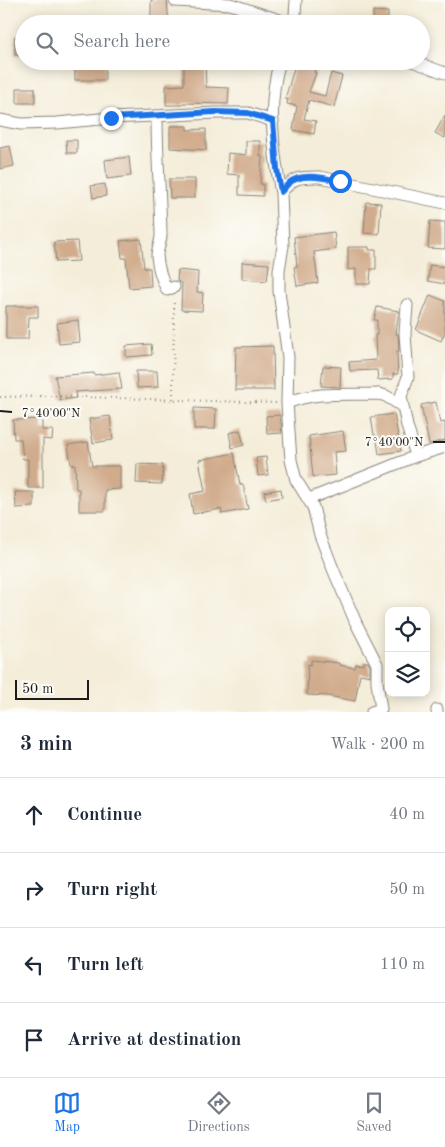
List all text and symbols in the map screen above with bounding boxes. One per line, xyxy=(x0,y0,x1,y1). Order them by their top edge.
search box xyxy=(15,15,430,70)
icon: search xyxy=(33,29,61,57)
text: Search here xyxy=(73,33,170,52)
route end xyxy=(100,107,123,130)
route start xyxy=(329,170,352,193)
text: 7°40'00"N xyxy=(22,408,80,420)
text: 7°40'00"N xyxy=(365,437,423,449)
map controls xyxy=(385,607,430,697)
button: locate xyxy=(385,607,430,652)
button: layers xyxy=(385,652,430,697)
scale bar xyxy=(15,677,89,700)
text: 50 m xyxy=(22,682,53,696)
text: 3 min xyxy=(20,734,73,755)
text: Walk · 200 m xyxy=(330,737,425,753)
icon: ahead xyxy=(20,801,48,829)
text: Continue xyxy=(67,806,142,825)
text: 40 m xyxy=(389,807,425,823)
icon: right xyxy=(20,876,48,904)
text: Turn right xyxy=(67,881,157,900)
text: 50 m xyxy=(389,882,425,898)
icon: left xyxy=(20,951,48,979)
text: Turn left xyxy=(67,956,144,975)
text: 110 m xyxy=(380,957,425,973)
icon: arrive xyxy=(20,1026,48,1054)
text: Arrive at destination xyxy=(67,1031,241,1050)
tab: Map xyxy=(53,1089,81,1136)
tab: Directions xyxy=(188,1089,250,1136)
tab: Saved xyxy=(356,1089,392,1136)

